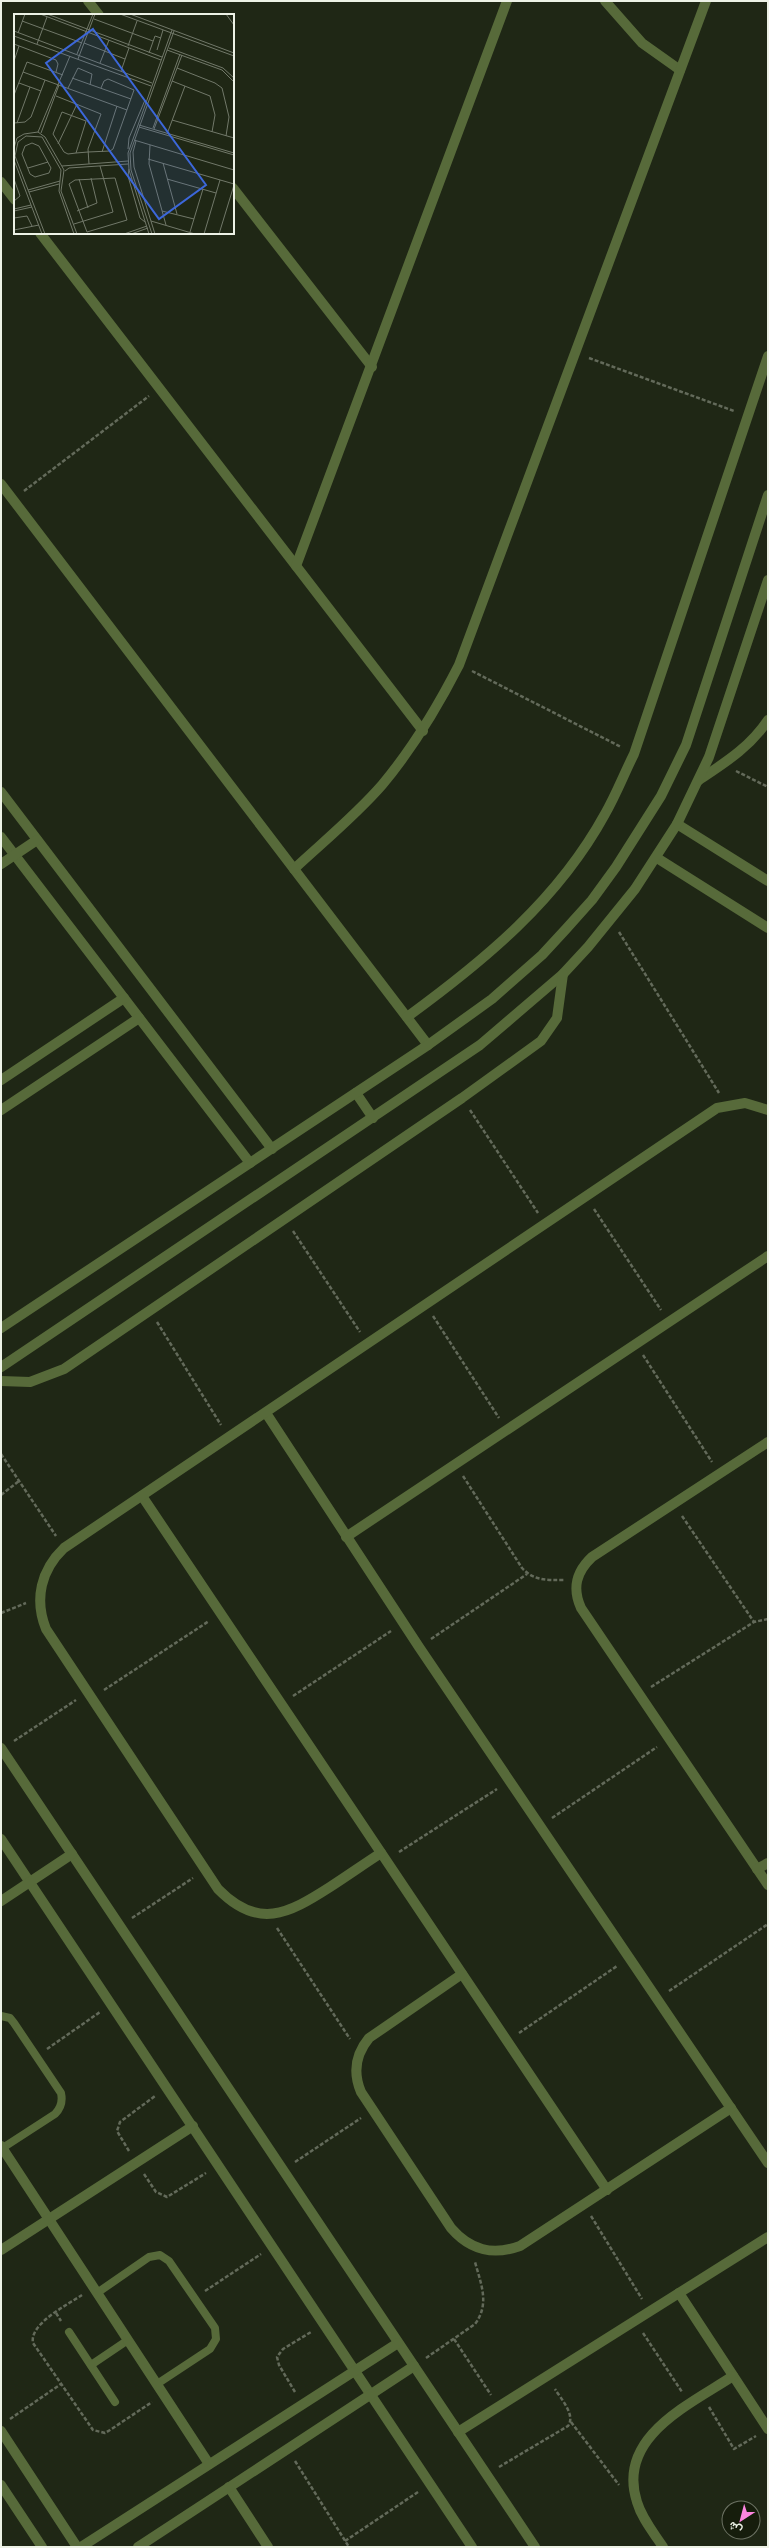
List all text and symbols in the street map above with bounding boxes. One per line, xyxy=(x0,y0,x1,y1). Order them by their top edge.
inset map xyxy=(14,14,234,234)
north arrow xyxy=(721,2500,761,2540)
text: ش xyxy=(726,2519,745,2537)

